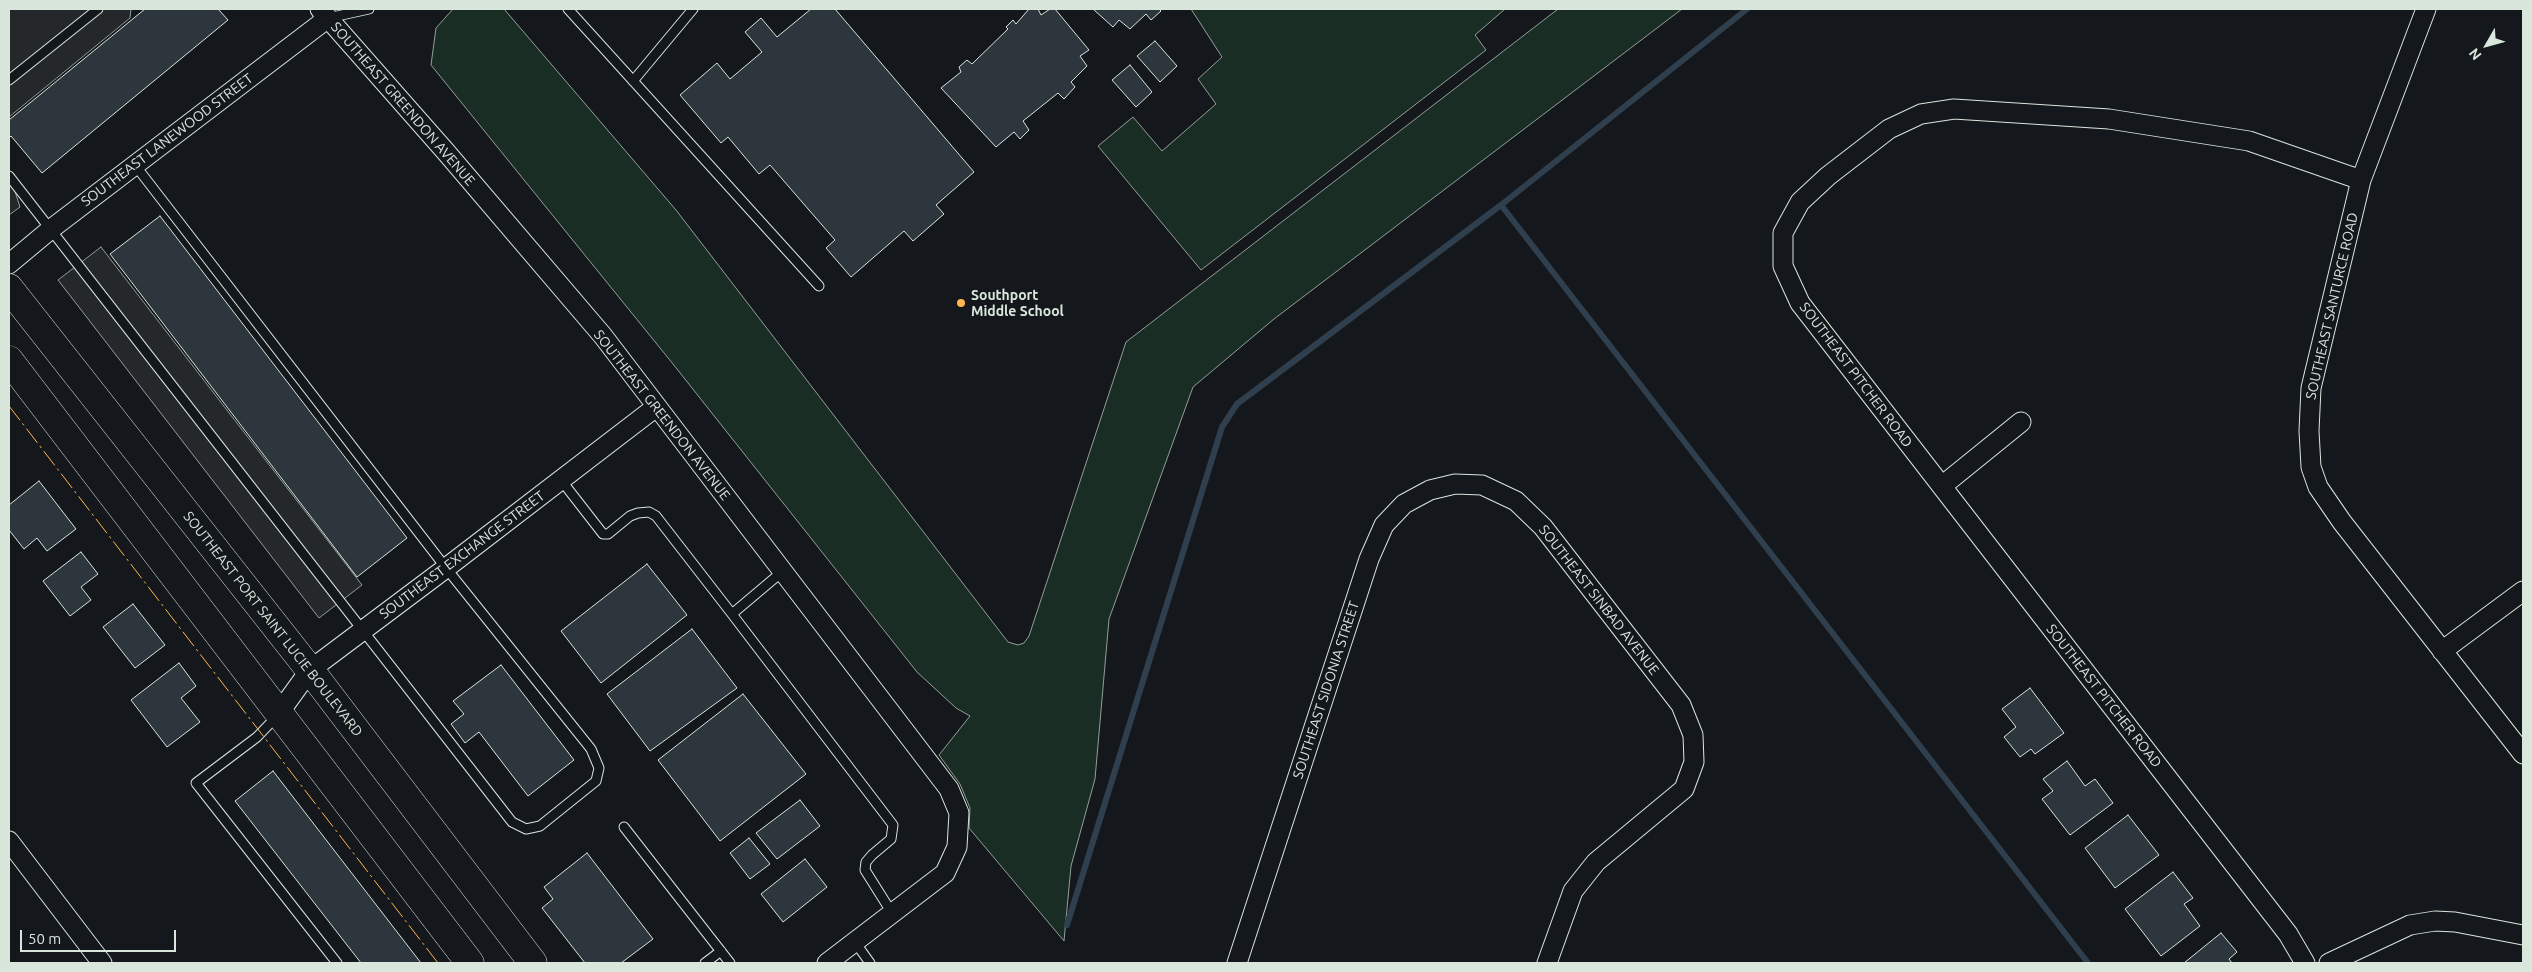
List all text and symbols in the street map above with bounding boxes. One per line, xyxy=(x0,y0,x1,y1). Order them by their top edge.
street label: SOUTHEAST GREENDON AVENUE xyxy=(327,19,479,189)
north arrow xyxy=(2462,20,2512,70)
text: N xyxy=(2466,45,2485,63)
street label: SOUTHEAST LANEWOOD STREET xyxy=(78,70,256,210)
street label: SOUTHEAST SANTURCE ROAD xyxy=(2302,211,2362,401)
place label: Southport Middle School xyxy=(971,287,1064,320)
marker: Southport Middle School xyxy=(955,297,967,309)
street label: SOUTHEAST PITCHER ROAD xyxy=(1796,299,1916,451)
street label: SOUTHEAST GREENDON AVENUE xyxy=(590,327,734,503)
street label: SOUTHEAST EXCHANGE STREET xyxy=(376,487,548,623)
street label: SOUTHEAST PORT SAINT LUCIE BOULEVARD xyxy=(180,508,366,740)
street label: SOUTHEAST SINBAD AVENUE xyxy=(1535,522,1663,678)
street label: SOUTHEAST SIDONIA STREET xyxy=(1289,599,1363,781)
street label: SOUTHEAST PITCHER ROAD xyxy=(2043,621,2165,771)
scale bar xyxy=(22,920,179,952)
text: 50 m xyxy=(28,930,61,947)

